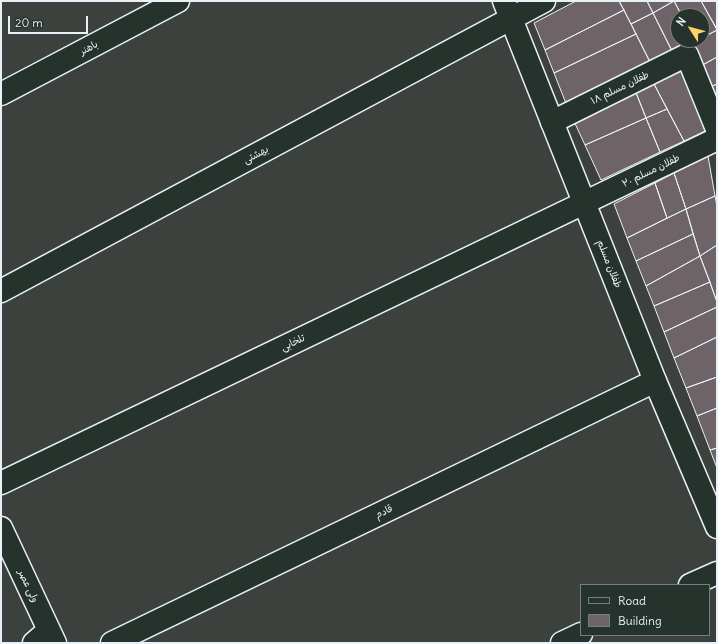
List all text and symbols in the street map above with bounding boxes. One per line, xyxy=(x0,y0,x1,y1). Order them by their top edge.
scale bar xyxy=(10,8,90,34)
north arrow xyxy=(670,8,710,48)
text: N xyxy=(673,14,689,29)
text: 20 m xyxy=(15,15,43,30)
street label: باهنر xyxy=(78,38,100,58)
street label: طفلان مسلم ۱۸ xyxy=(589,69,651,107)
street label: بهشتی xyxy=(241,143,271,167)
street label: طفلان مسلم ۲۰ xyxy=(620,152,682,190)
street label: طفلان مسلم xyxy=(594,238,624,290)
street label: تلخابی xyxy=(279,332,307,354)
street label: قادم xyxy=(373,503,395,521)
street label: ولی عصر xyxy=(15,568,41,604)
legend xyxy=(580,584,710,636)
text: Road xyxy=(618,593,646,608)
text: Building xyxy=(618,613,662,628)

